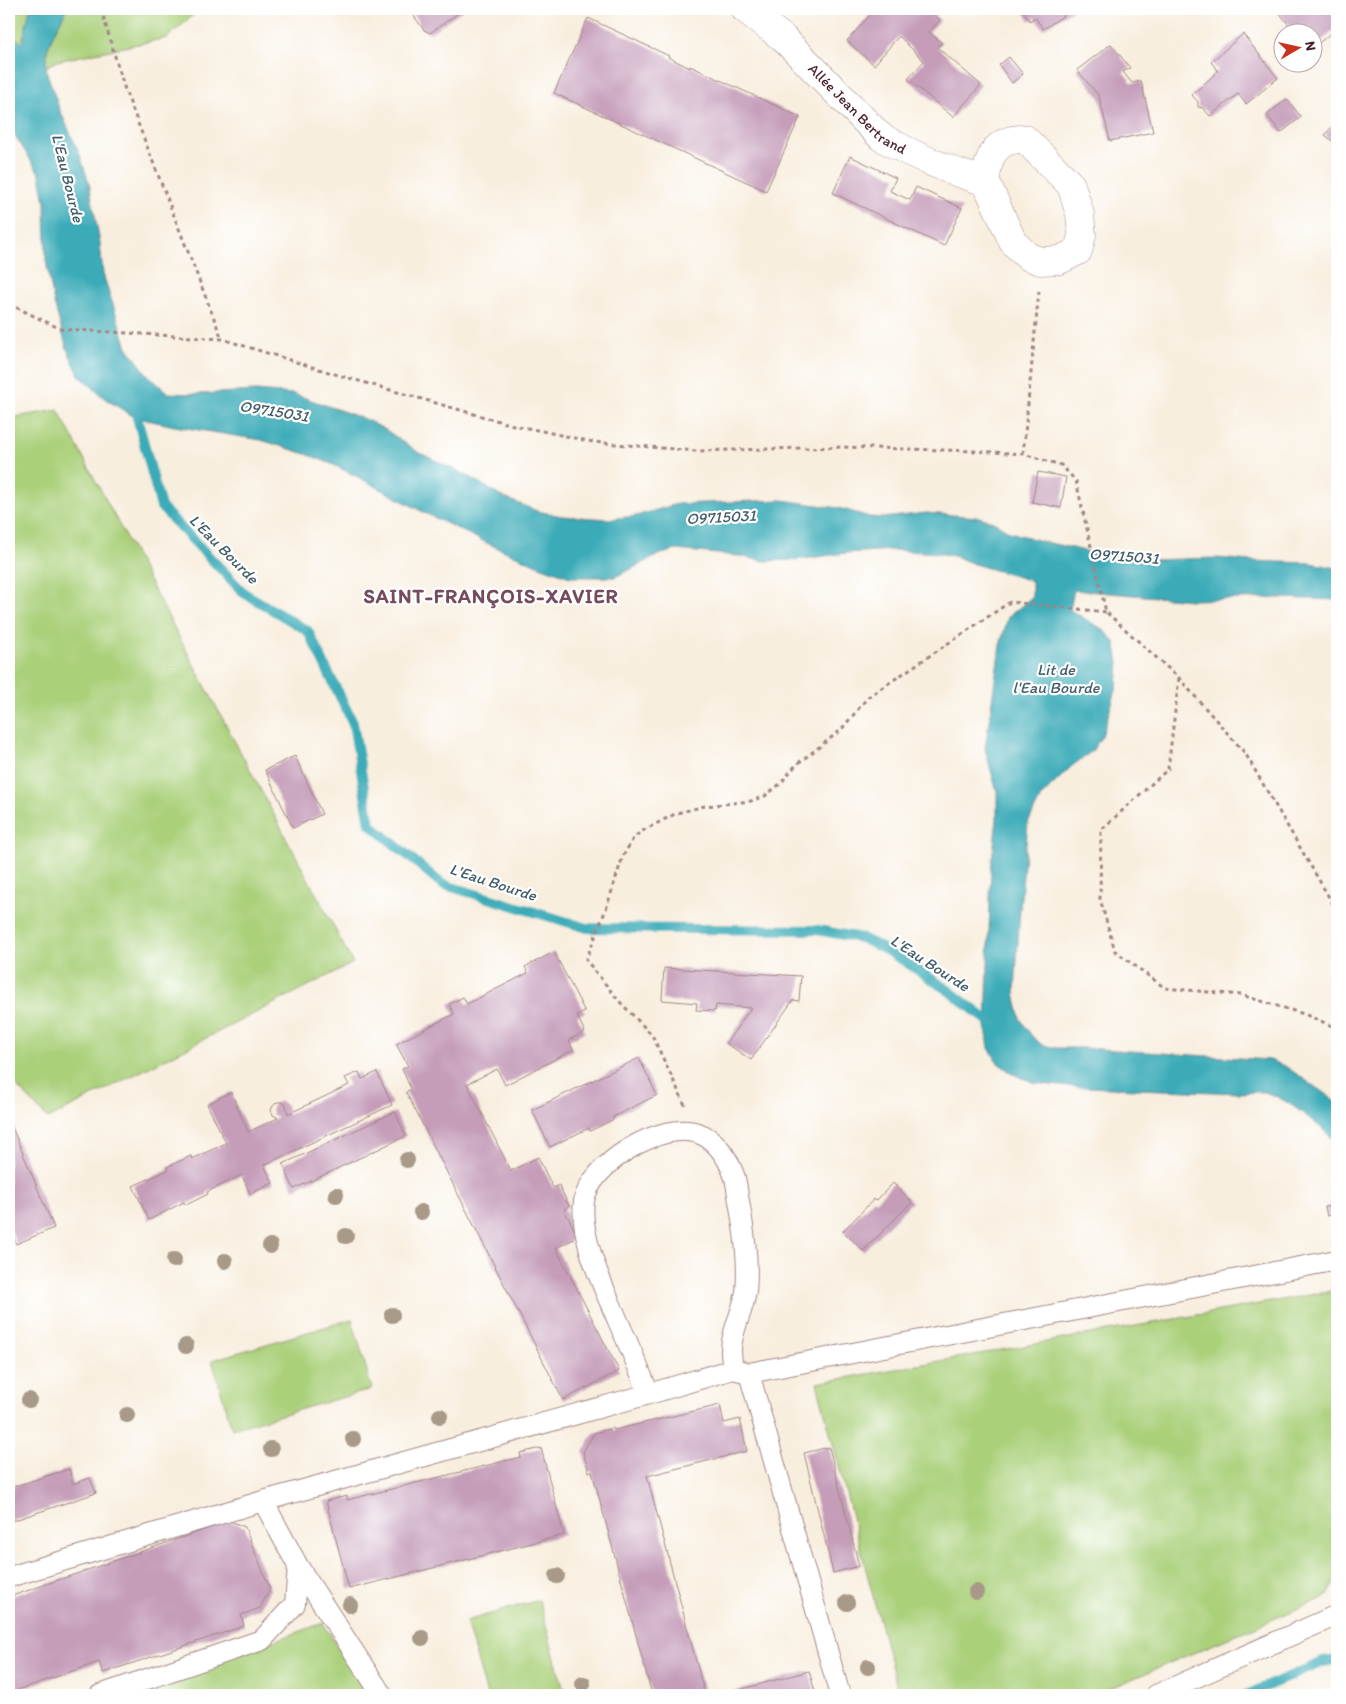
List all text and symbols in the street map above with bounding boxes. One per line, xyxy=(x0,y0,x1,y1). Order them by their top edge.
north arrow xyxy=(1274,22,1324,72)
text: N xyxy=(1301,40,1319,52)
street label: Allée Jean Bertrand xyxy=(804,60,909,158)
water label: L'Eau Bourde xyxy=(48,132,88,225)
water label: O9715031 xyxy=(238,396,310,426)
water label: O9715031 xyxy=(686,506,757,528)
water label: L'Eau Bourde xyxy=(185,510,264,589)
water label: O9715031 xyxy=(1089,544,1160,568)
district label: SAINT-FRANÇOIS-XAVIER xyxy=(363,584,619,609)
water label: Lit de l'Eau Bourde xyxy=(1013,660,1101,697)
water label: L'Eau Bourde xyxy=(447,859,540,905)
water label: L'Eau Bourde xyxy=(887,930,974,996)

